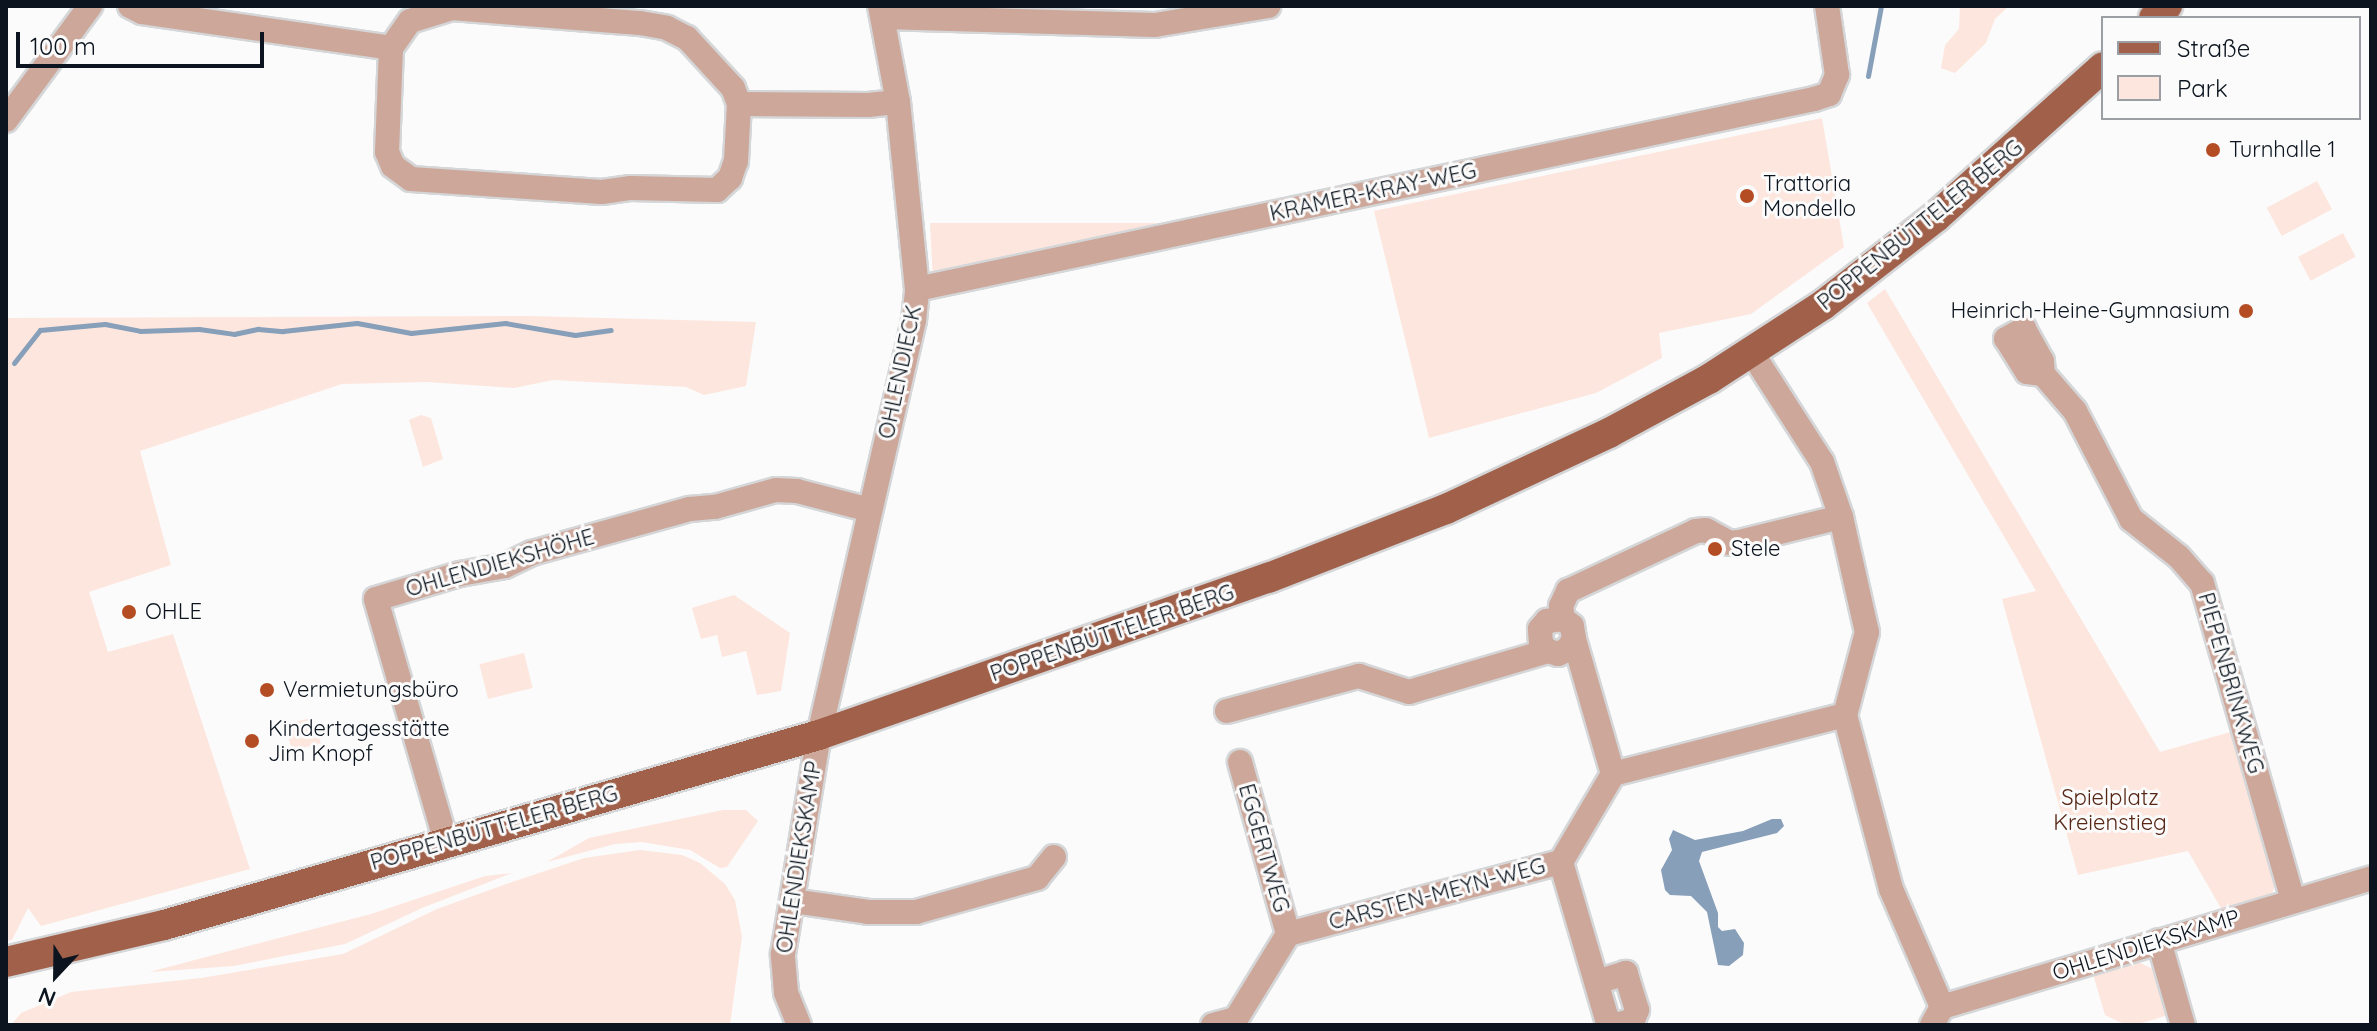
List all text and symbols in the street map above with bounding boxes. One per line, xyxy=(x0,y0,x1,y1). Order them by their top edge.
scale bar xyxy=(20,16,268,66)
legend xyxy=(2101,16,2361,120)
text: 100 m xyxy=(30,31,96,61)
text: Straße xyxy=(2177,33,2250,63)
text: Park xyxy=(2177,73,2228,103)
street label: POPPENBÜTTELER BERG xyxy=(1812,134,2028,316)
place label: Turnhalle 1 xyxy=(2229,137,2336,163)
marker: Turnhalle 1 xyxy=(2204,141,2222,159)
street label: KRAMER-KRAY-WEG xyxy=(1267,157,1479,227)
place label: Trattoria Mondello xyxy=(1763,170,1856,222)
marker: Trattoria Mondello xyxy=(1738,187,1756,205)
place label: Heinrich-Heine-Gymnasium xyxy=(1950,298,2230,324)
marker: Heinrich-Heine-Gymnasium xyxy=(2237,302,2255,320)
street label: OHLENDIECK xyxy=(873,303,927,441)
street label: OHLENDIEKSHÖHE xyxy=(403,523,597,603)
place label: Stele xyxy=(1731,536,1780,562)
marker: Stele xyxy=(1706,540,1724,558)
street label: POPPENBÜTTELER BERG xyxy=(987,579,1237,687)
street label: PIEPENBRINKWEG xyxy=(2193,589,2269,777)
place label: OHLE xyxy=(145,599,202,625)
marker: OHLE xyxy=(120,603,138,621)
place label: Vermietungsbüro xyxy=(283,677,459,703)
marker: Vermietungsbüro xyxy=(258,681,276,699)
place label: Kindertagesstätte Jim Knopf xyxy=(268,715,450,766)
marker: Kindertagesstätte Jim Knopf xyxy=(243,732,261,750)
street label: OHLENDIEKSKAMP xyxy=(771,759,827,955)
street label: POPPENBÜTTELER BERG xyxy=(367,780,621,876)
street label: EGGERTWEG xyxy=(1233,781,1295,915)
park label: Spielplatz Kreienstieg xyxy=(2053,784,2167,836)
street label: CARSTEN-MEYN-WEG xyxy=(1326,852,1548,936)
street label: OHLENDIEKSKAMP xyxy=(2049,904,2243,986)
north arrow xyxy=(16,935,96,1015)
text: N xyxy=(34,981,60,1013)

